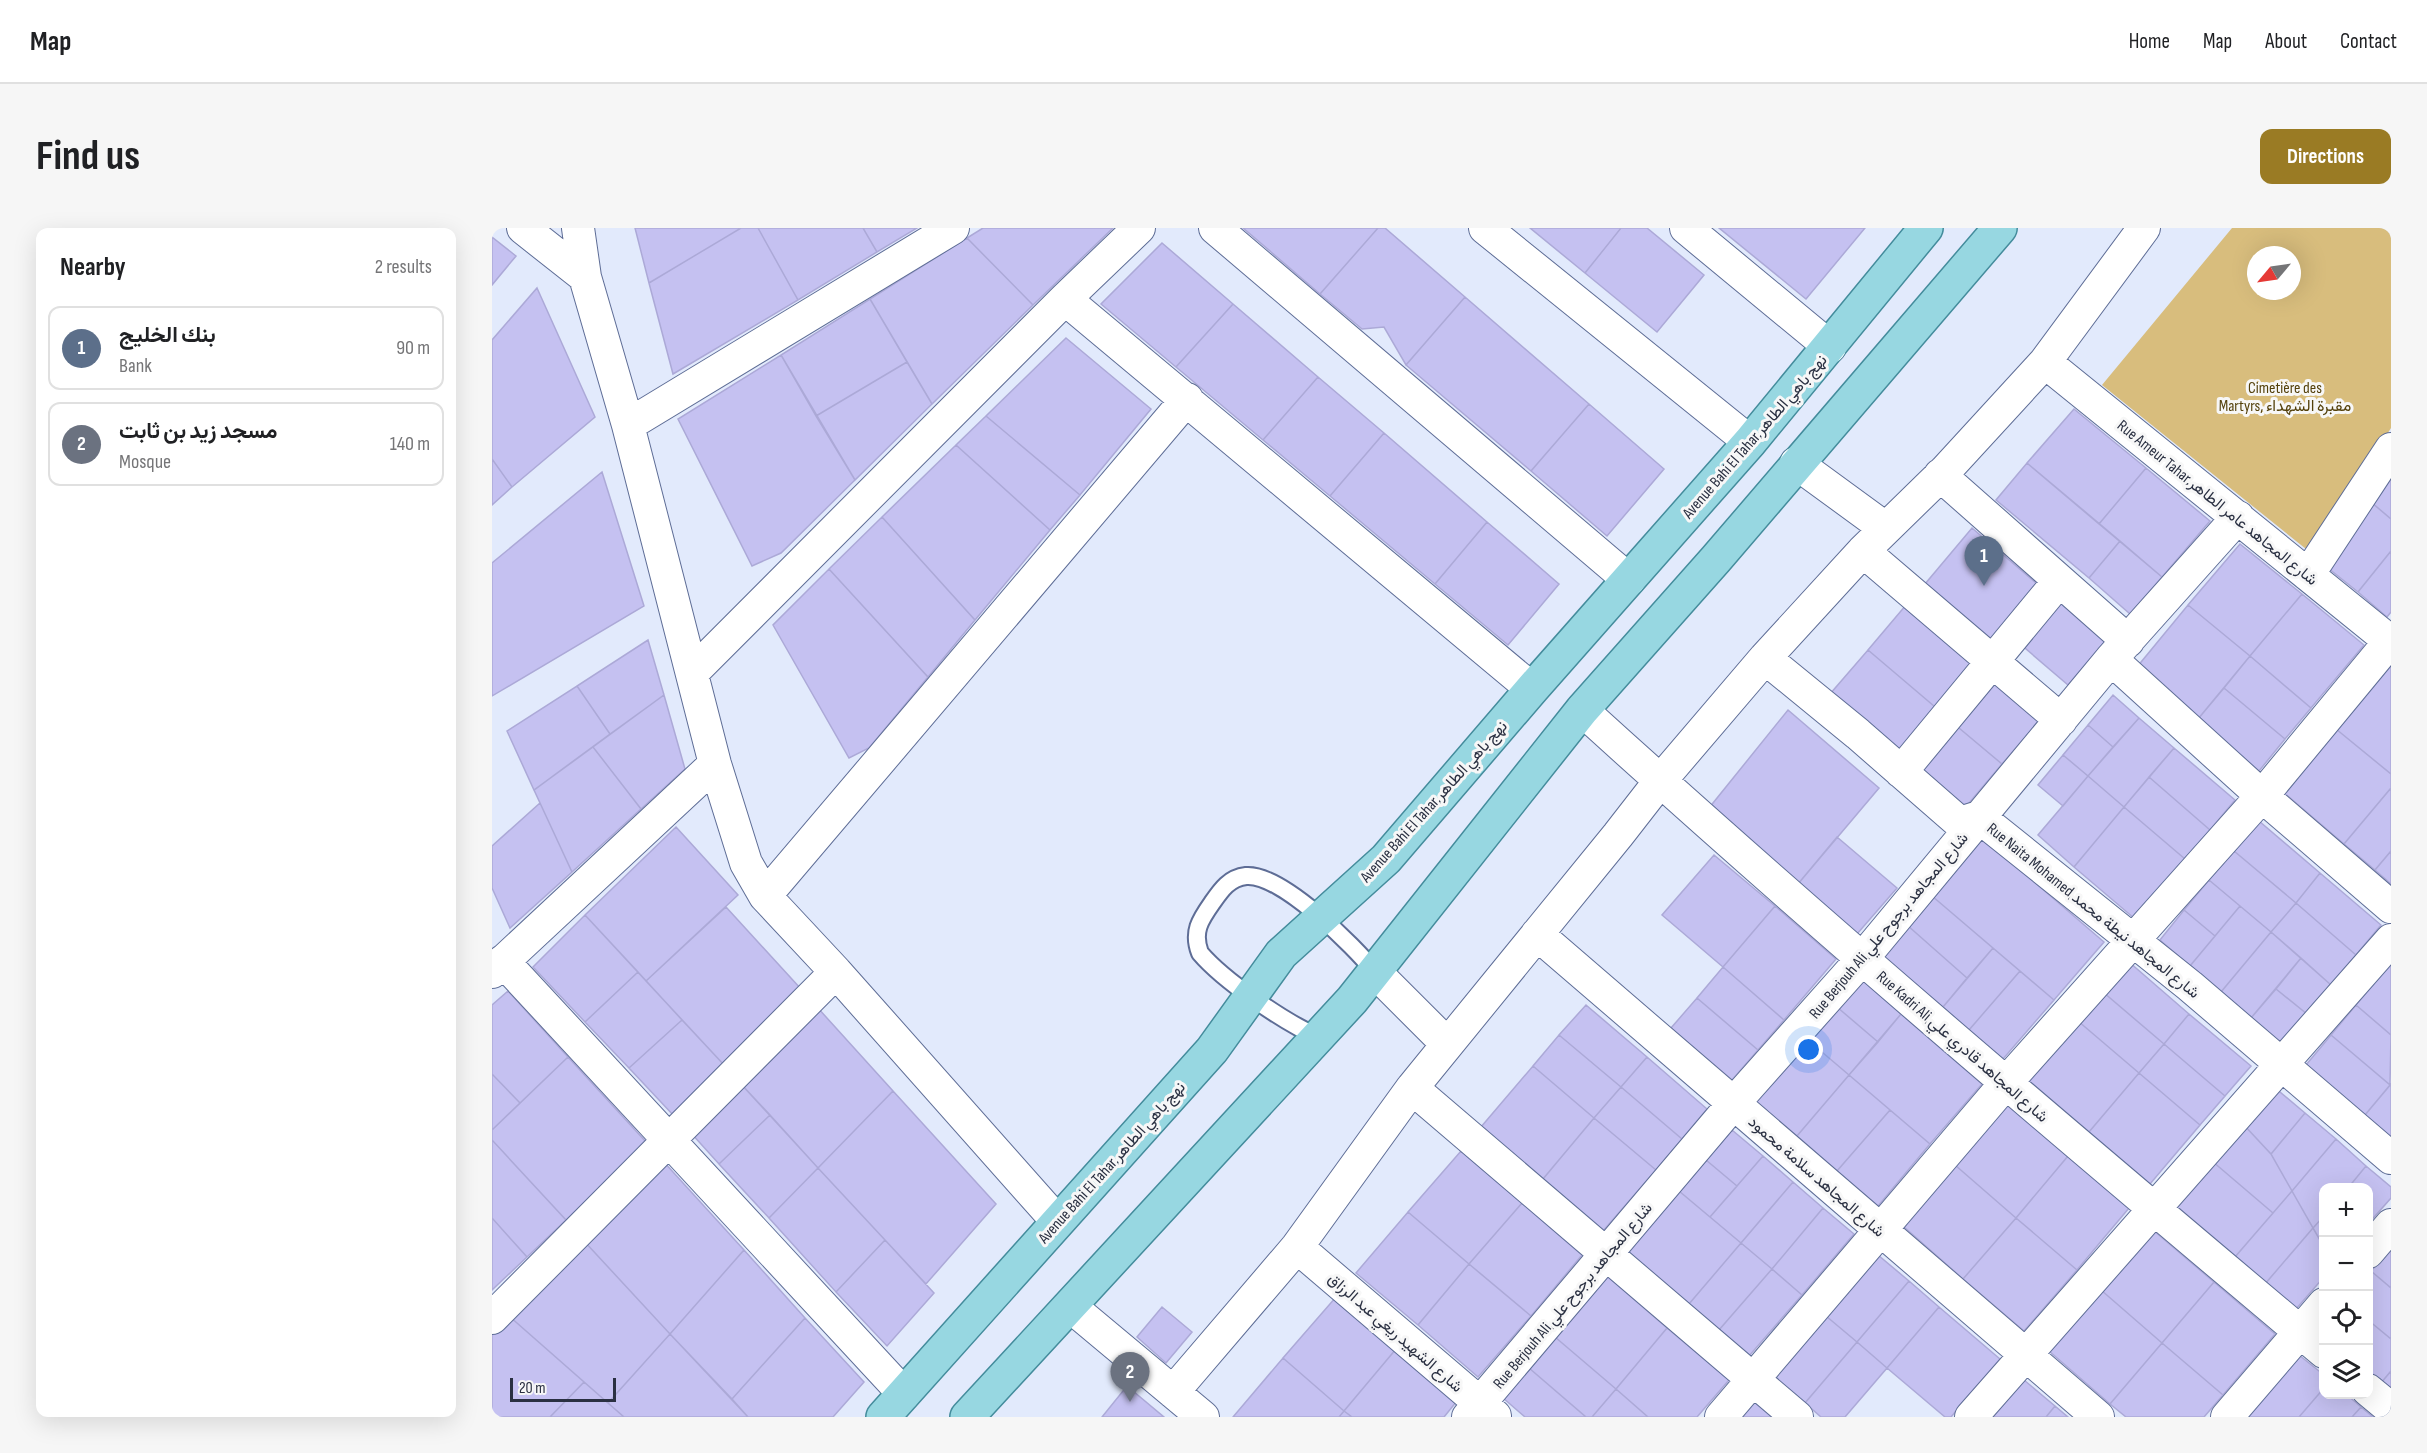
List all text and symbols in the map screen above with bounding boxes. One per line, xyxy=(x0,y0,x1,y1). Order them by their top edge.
text: Map xyxy=(30,25,71,58)
text: Home xyxy=(2129,29,2170,54)
text: Map xyxy=(2203,29,2232,54)
text: About xyxy=(2265,29,2307,54)
text: Contact xyxy=(2340,29,2397,54)
button: Directions xyxy=(2260,129,2391,184)
text: Find us xyxy=(36,131,140,182)
north arrow xyxy=(2247,246,2301,300)
text: Nearby xyxy=(60,252,126,283)
text: 2 results xyxy=(375,255,432,279)
text: بنك الخليج xyxy=(119,322,216,349)
text: 1 xyxy=(78,336,85,360)
text: 90 m xyxy=(396,336,430,360)
street label: Avenue Bahi El Tahar,نهج باهي الطاهر xyxy=(1678,351,1834,525)
text: Bank xyxy=(119,354,152,378)
park label: Cimetière des Martyrs, مقبرة الشهداء xyxy=(2219,379,2351,416)
street label: Rue Ameur Tahar,شارع المجاهد عامر الطاهر xyxy=(2112,416,2321,591)
text: مسجد زيد بن ثابت xyxy=(119,418,277,445)
text: 2 xyxy=(77,432,86,456)
text: 140 m xyxy=(390,432,430,456)
text: Mosque xyxy=(119,450,171,474)
pin: 1 xyxy=(1964,536,2004,586)
street label: Avenue Bahi El Tahar,نهج باهي الطاهر xyxy=(1356,717,1514,889)
street label: Rue Naita Mohamed,شارع المجاهد نيطة محمد xyxy=(1982,819,2203,1004)
street label: Rue Berjouh Ali,شارع المجاهد برجوح علي xyxy=(1806,829,1975,1025)
street label: Rue Kadri Ali,شارع المجاهد قادري علي xyxy=(1870,967,2052,1129)
your location xyxy=(1794,1035,1823,1064)
street label: Avenue Bahi El Tahar,نهج باهي الطاهر xyxy=(1034,1078,1192,1250)
street label: شارع المجاهد سلامة محمود xyxy=(1743,1113,1888,1242)
map controls xyxy=(2319,1183,2373,1399)
button: + xyxy=(2319,1183,2373,1237)
street label: Rue Berjouh Ali,شارع المجاهد برجوح علي xyxy=(1490,1199,1659,1395)
button: − xyxy=(2319,1237,2373,1291)
street label: شارع الشهيد ريغي عبد الرزاق xyxy=(1322,1269,1466,1399)
button: locate xyxy=(2319,1291,2373,1345)
button: layers xyxy=(2319,1345,2373,1399)
pin: 2 xyxy=(1110,1352,1150,1402)
scale bar xyxy=(510,1375,616,1402)
text: 20 m xyxy=(519,1379,546,1398)

